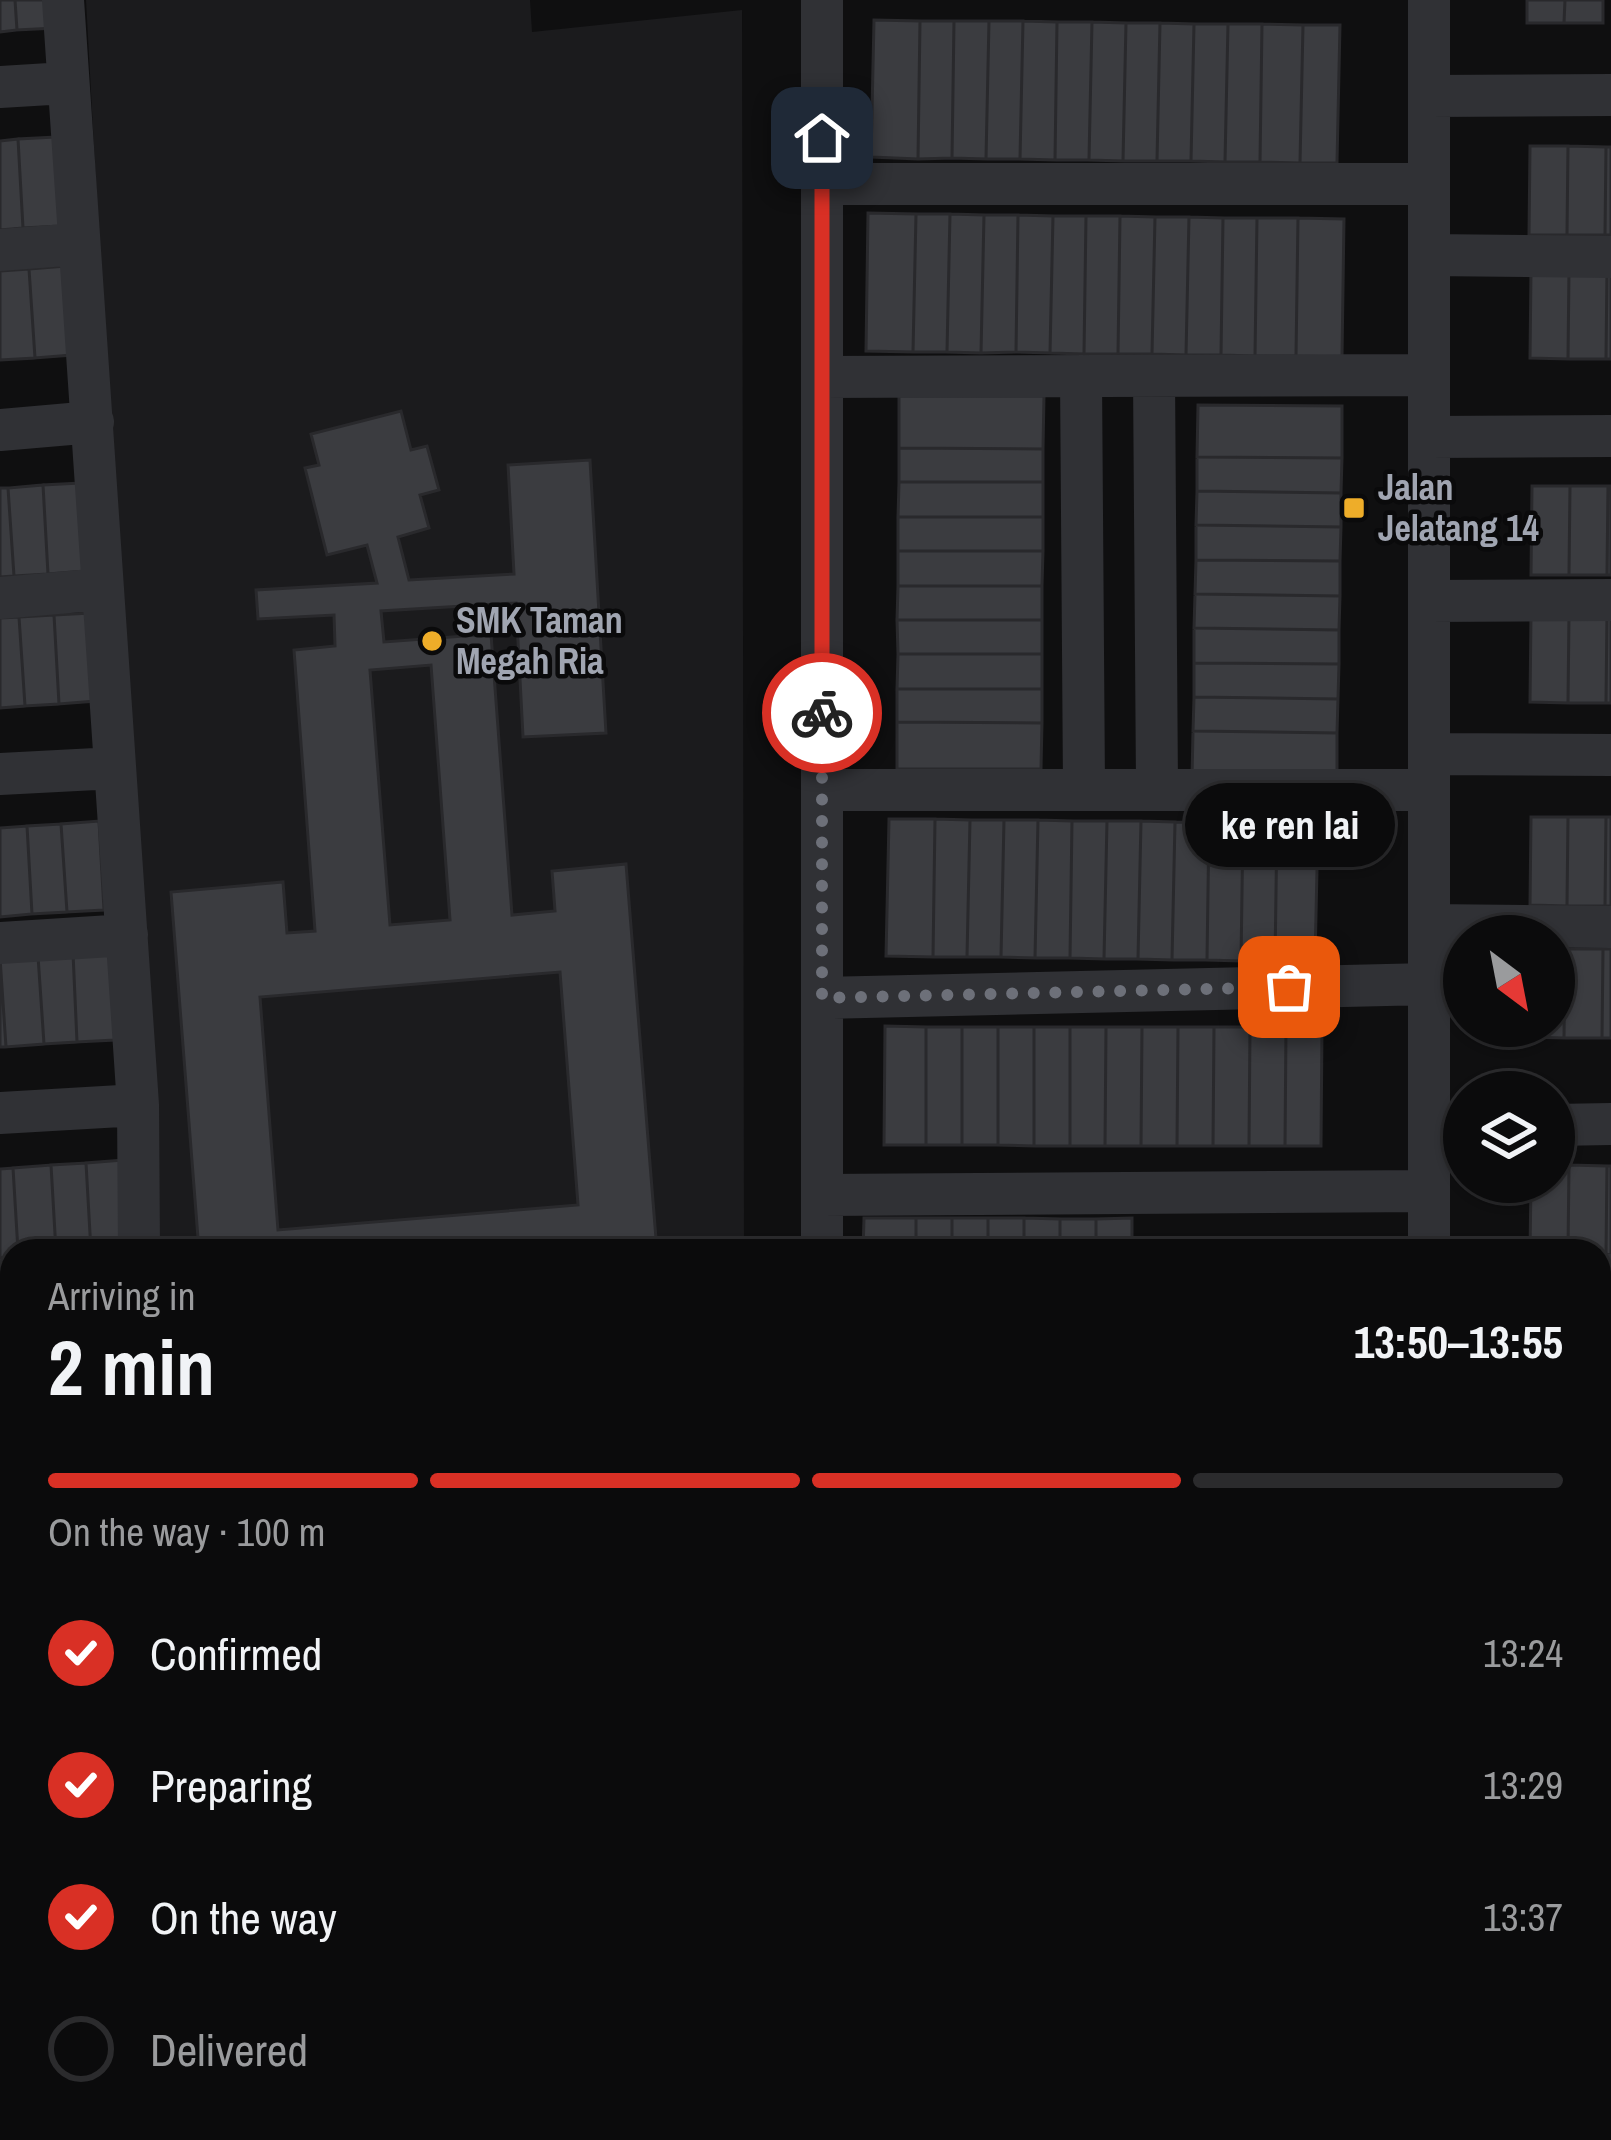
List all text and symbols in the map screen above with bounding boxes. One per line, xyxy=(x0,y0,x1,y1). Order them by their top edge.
pin xyxy=(771,87,873,189)
icon: home xyxy=(789,105,855,171)
place label: Jalan Jelatang 14 xyxy=(1378,463,1539,552)
marker: Jalan Jelatang 14 xyxy=(1341,495,1367,521)
place label: SMK Taman Megah Ria xyxy=(456,596,623,685)
marker: SMK Taman Megah Ria xyxy=(419,628,445,654)
courier xyxy=(762,653,882,773)
icon: bike xyxy=(789,680,855,746)
callout: ke ren lai xyxy=(1184,783,1394,867)
text: ke ren lai xyxy=(1221,799,1359,851)
north arrow xyxy=(1443,915,1575,1047)
map controls xyxy=(1443,915,1575,1203)
pin xyxy=(1238,936,1340,1038)
icon: bag xyxy=(1256,954,1322,1020)
button: layers xyxy=(1443,1071,1575,1203)
text: Arriving in xyxy=(48,1270,196,1322)
text: 13:50–13:55 xyxy=(1354,1311,1563,1372)
text: 2 min xyxy=(48,1314,215,1419)
text: On the way · 100 m xyxy=(48,1506,325,1558)
icon: check xyxy=(48,1620,114,1686)
text: Confirmed xyxy=(150,1623,322,1684)
text: 13:24 xyxy=(1483,1627,1563,1679)
icon: check xyxy=(48,1752,114,1818)
text: Preparing xyxy=(150,1755,312,1816)
text: 13:29 xyxy=(1483,1759,1563,1811)
icon: check xyxy=(48,1884,114,1950)
text: On the way xyxy=(150,1887,337,1948)
text: 13:37 xyxy=(1483,1891,1563,1943)
text: Delivered xyxy=(150,2019,308,2080)

